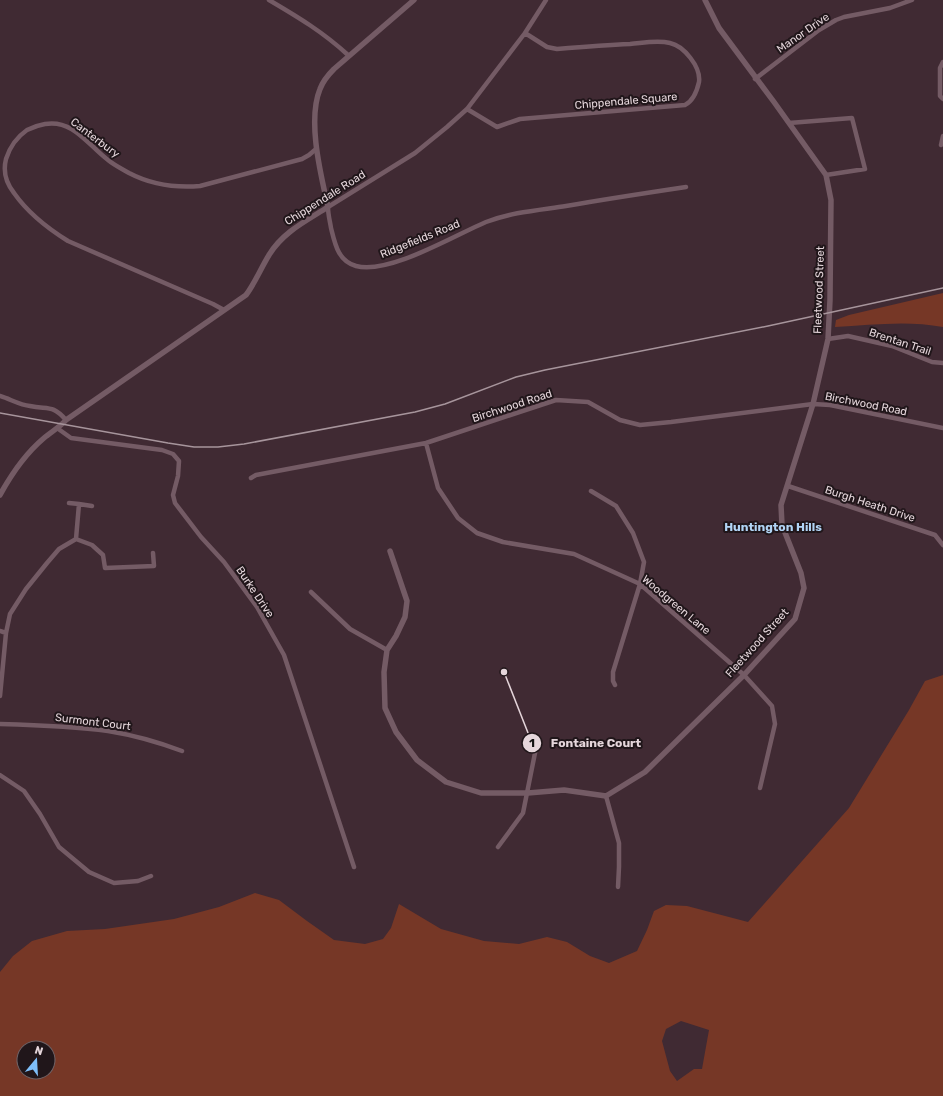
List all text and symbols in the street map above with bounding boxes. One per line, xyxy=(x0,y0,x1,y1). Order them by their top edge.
street label: Manor Drive xyxy=(774,10,832,56)
street label: Chippendale Square xyxy=(574,90,678,112)
street label: Canterbury xyxy=(68,115,122,161)
street label: Chippendale Road xyxy=(282,168,368,228)
street label: Ridgefields Road xyxy=(378,217,462,261)
street label: Fleetwood Street xyxy=(811,245,827,334)
street label: Brentan Trail xyxy=(867,326,933,358)
street label: Birchwood Road xyxy=(470,387,554,425)
street label: Birchwood Road xyxy=(824,390,908,418)
street label: Burgh Heath Drive xyxy=(823,483,917,525)
district label: Huntington Hills xyxy=(724,520,822,534)
street label: Burke Drive xyxy=(233,564,277,620)
street label: Woodgreen Lane xyxy=(639,573,713,637)
street label: Fleetwood Street xyxy=(723,605,792,680)
street label: Surmont Court xyxy=(54,711,132,733)
callout: Fontaine Court xyxy=(522,731,649,755)
text: 1 xyxy=(529,736,535,750)
text: Fontaine Court xyxy=(551,736,642,750)
north arrow xyxy=(16,1040,56,1080)
text: N xyxy=(33,1044,45,1058)

